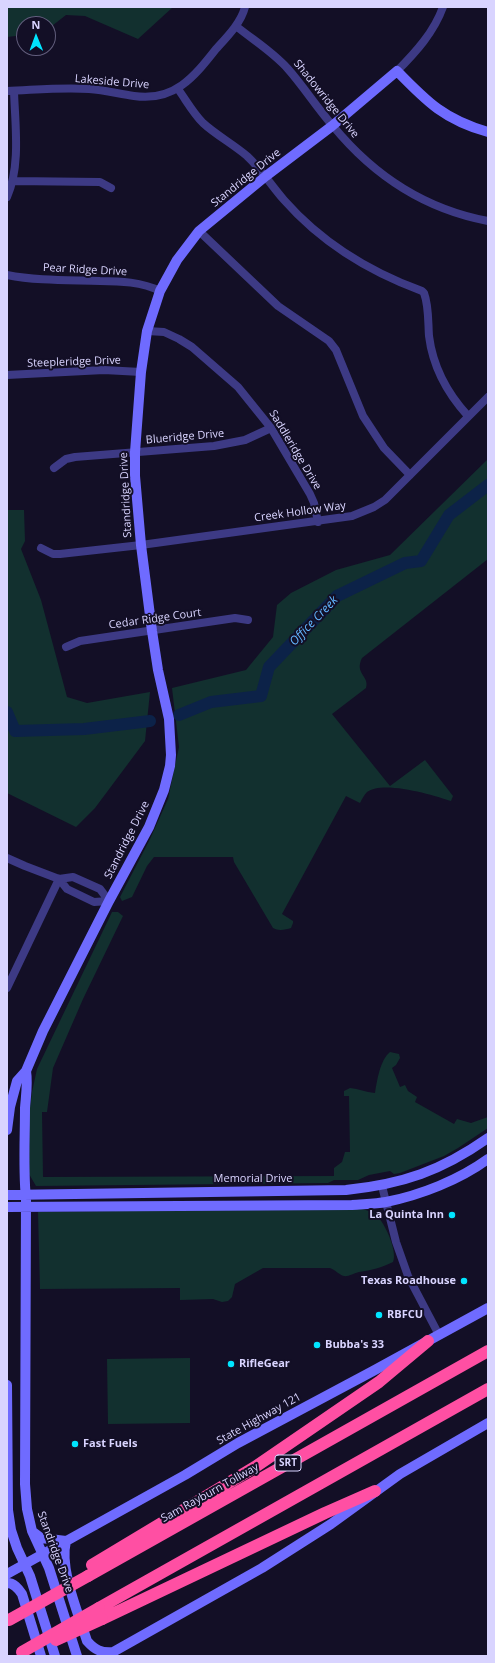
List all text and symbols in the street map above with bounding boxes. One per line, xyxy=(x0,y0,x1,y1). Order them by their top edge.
north arrow xyxy=(16,16,56,56)
text: N xyxy=(31,17,40,32)
street label: Shadowridge Drive xyxy=(290,57,362,141)
street label: Lakeside Drive xyxy=(74,72,150,92)
street label: Standridge Drive xyxy=(209,146,283,210)
street label: Pear Ridge Drive xyxy=(42,261,128,279)
street label: Steepleridge Drive xyxy=(27,354,121,370)
street label: Saddleridge Drive xyxy=(266,408,324,492)
street label: Blueridge Drive xyxy=(145,427,225,447)
street label: Standridge Drive xyxy=(117,452,135,538)
street label: Creek Hollow Way xyxy=(253,499,347,525)
water label: Office Creek xyxy=(287,593,341,649)
street label: Cedar Ridge Court xyxy=(108,606,202,632)
street label: Standridge Drive xyxy=(102,799,152,881)
street label: Memorial Drive xyxy=(214,1172,292,1186)
place label: La Quinta Inn xyxy=(369,1208,444,1222)
marker: La Quinta Inn xyxy=(447,1210,457,1220)
place label: Texas Roadhouse xyxy=(361,1274,456,1288)
marker: Texas Roadhouse xyxy=(459,1276,469,1286)
place label: RBFCU xyxy=(387,1308,423,1322)
marker: RBFCU xyxy=(374,1310,384,1320)
place label: Bubba's 33 xyxy=(325,1338,384,1352)
marker: Bubba's 33 xyxy=(312,1340,322,1350)
place label: RifleGear xyxy=(239,1357,290,1371)
marker: RifleGear xyxy=(226,1359,236,1369)
street label: State Highway 121 xyxy=(214,1390,304,1448)
place label: Fast Fuels xyxy=(83,1437,137,1451)
marker: Fast Fuels xyxy=(70,1439,80,1449)
road number: SRT xyxy=(275,1455,301,1471)
street label: Sam Rayburn Tollway xyxy=(159,1461,261,1525)
street label: Standridge Drive xyxy=(34,1510,76,1594)

